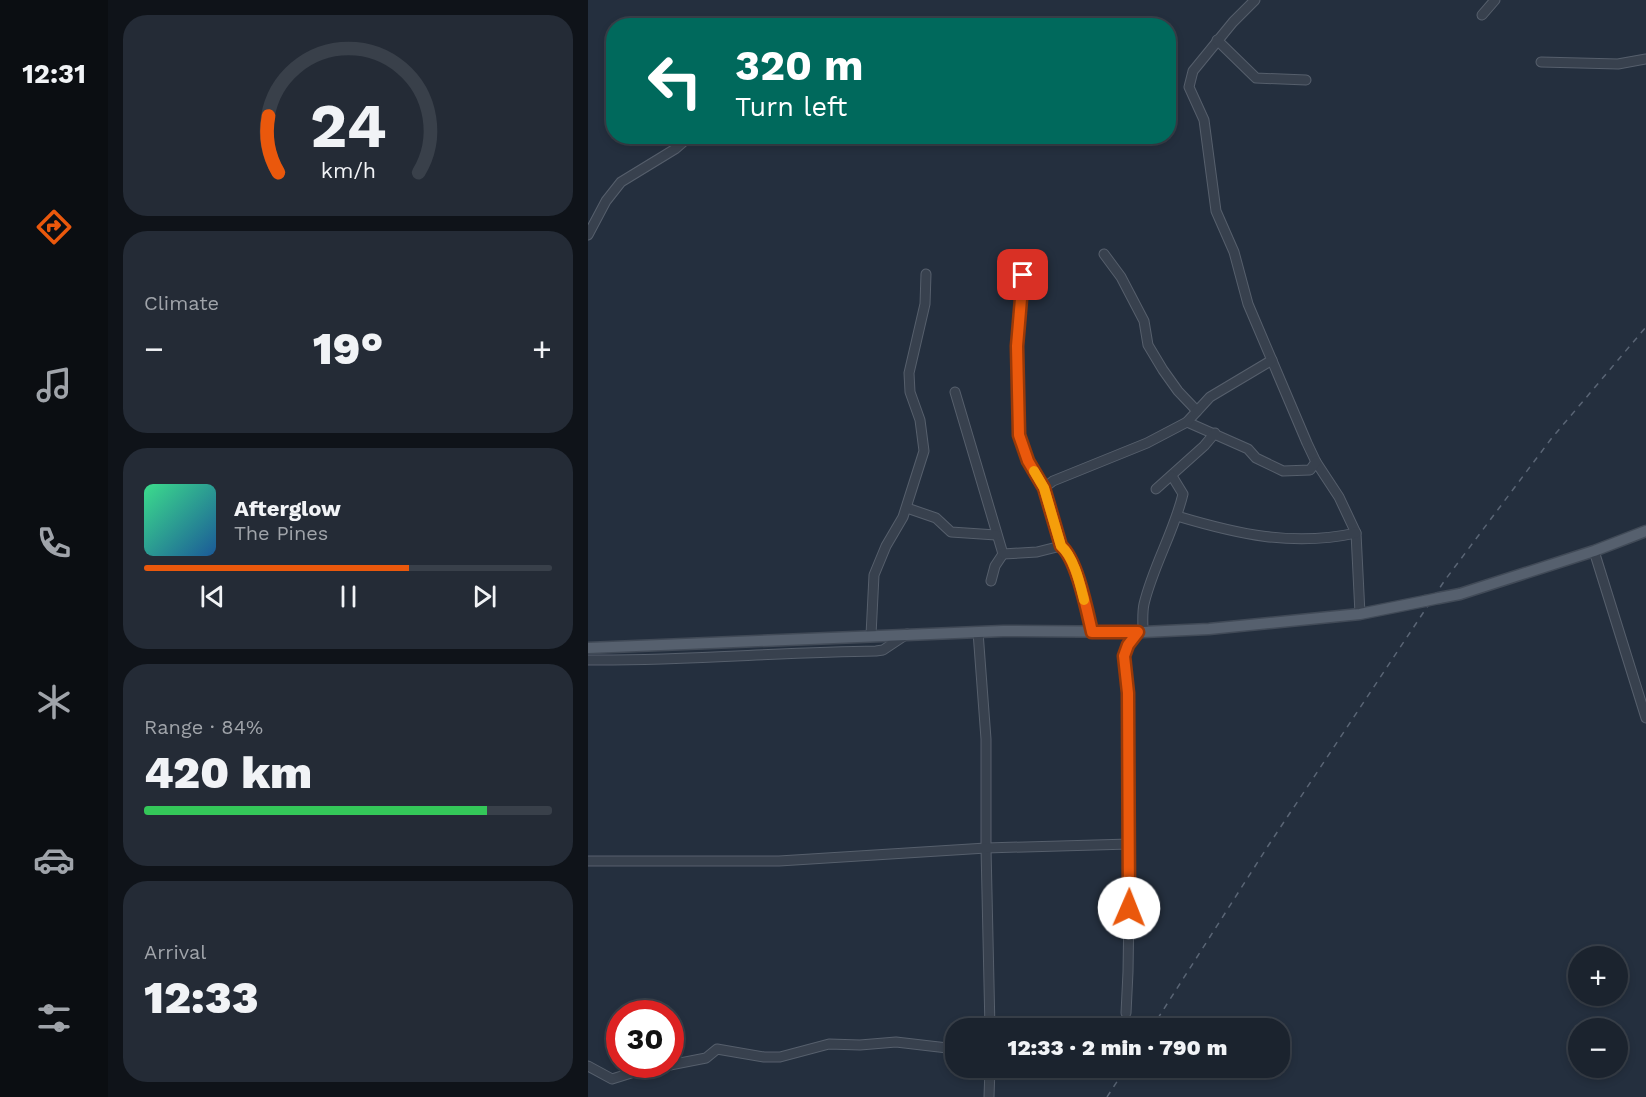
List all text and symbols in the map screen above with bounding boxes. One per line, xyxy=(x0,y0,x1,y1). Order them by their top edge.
text: 320 m xyxy=(735,41,864,90)
icon: left xyxy=(636,42,714,120)
text: 12:31 xyxy=(22,58,86,90)
text: 24 xyxy=(310,89,386,162)
text: Turn left xyxy=(735,91,847,123)
text: km/h xyxy=(320,158,376,183)
icon: directions xyxy=(33,206,75,248)
pin xyxy=(997,249,1048,300)
icon: arrive xyxy=(1006,258,1039,291)
text: Climate xyxy=(144,291,219,315)
text: 19° xyxy=(313,322,383,375)
text: − xyxy=(144,329,164,368)
text: + xyxy=(532,329,552,368)
icon: music xyxy=(33,364,75,406)
text: Afterglow xyxy=(234,496,341,521)
text: The Pines xyxy=(234,521,328,545)
icon: phone xyxy=(33,522,75,564)
icon: previous xyxy=(196,580,229,613)
icon: pause xyxy=(332,580,365,613)
icon: next xyxy=(468,580,501,613)
icon: climate xyxy=(33,681,75,723)
text: Range · 84% xyxy=(144,715,263,739)
text: 420 km xyxy=(144,746,312,799)
icon: car xyxy=(33,839,75,881)
position arrow xyxy=(1097,876,1161,940)
text: Arrival xyxy=(144,940,206,964)
map controls xyxy=(1568,946,1628,1078)
button: + xyxy=(1568,946,1628,1006)
text: 12:33 xyxy=(144,971,259,1024)
icon: filters xyxy=(33,997,75,1039)
speed limit sign: 30 xyxy=(606,1000,684,1078)
button: − xyxy=(1568,1018,1628,1078)
text: 12:33 · 2 min · 790 m xyxy=(1008,1035,1227,1060)

